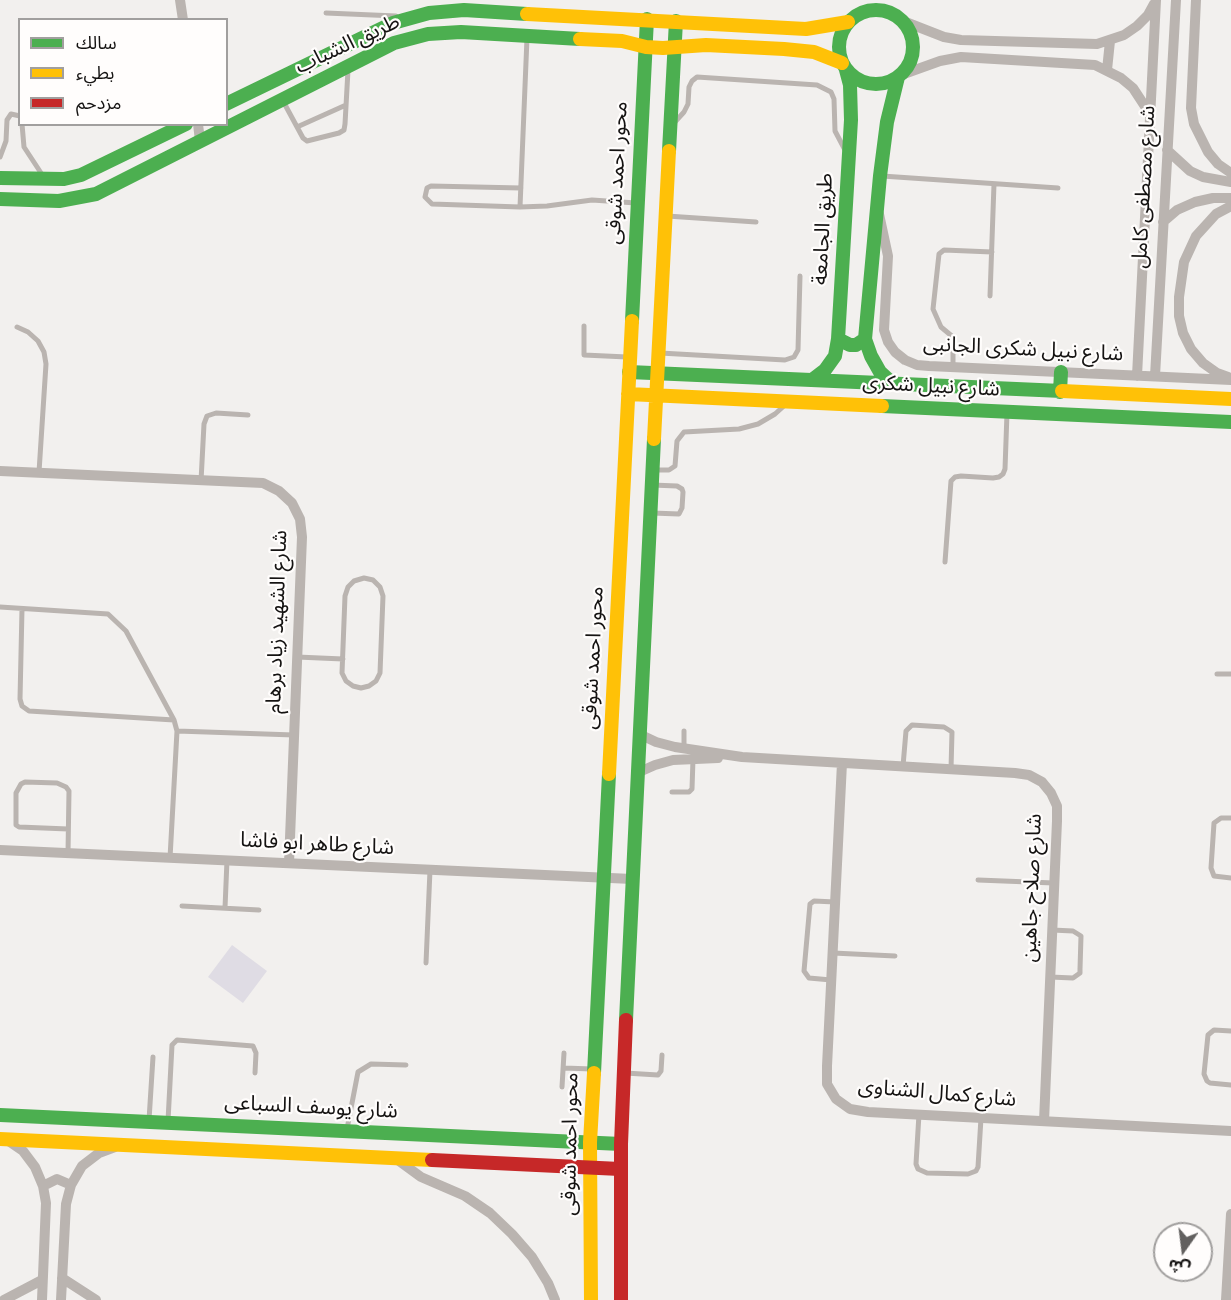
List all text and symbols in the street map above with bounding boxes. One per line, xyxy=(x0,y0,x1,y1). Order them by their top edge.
street label: طريق الشباب xyxy=(292,10,404,80)
legend xyxy=(18,18,228,126)
text: سالك xyxy=(76,29,117,56)
text: بطيء xyxy=(76,59,114,86)
text: مزدحم xyxy=(76,89,121,116)
street label: محور احمد شوقى xyxy=(602,101,634,245)
street label: شارع مصطفى كامل xyxy=(1128,105,1162,269)
street label: طريق الجامعة xyxy=(808,172,840,286)
street label: شارع نبيل شكرى الجانبى xyxy=(922,332,1124,368)
street label: شارع نبيل شكرى xyxy=(862,371,1000,403)
street label: شارع الشهيد زياد برهام xyxy=(262,530,294,714)
street label: محور احمد شوقى xyxy=(578,586,610,730)
street label: شارع صلاح جاهين xyxy=(1018,813,1048,963)
street label: شارع طاهر ابو فاشا xyxy=(239,828,395,862)
street label: محور احمد شوقى xyxy=(557,1072,585,1216)
street label: شارع كمال الشناوى xyxy=(857,1075,1017,1113)
street label: شارع يوسف السباعى xyxy=(224,1091,398,1125)
north arrow xyxy=(1153,1222,1213,1282)
text: ش xyxy=(1166,1253,1193,1282)

